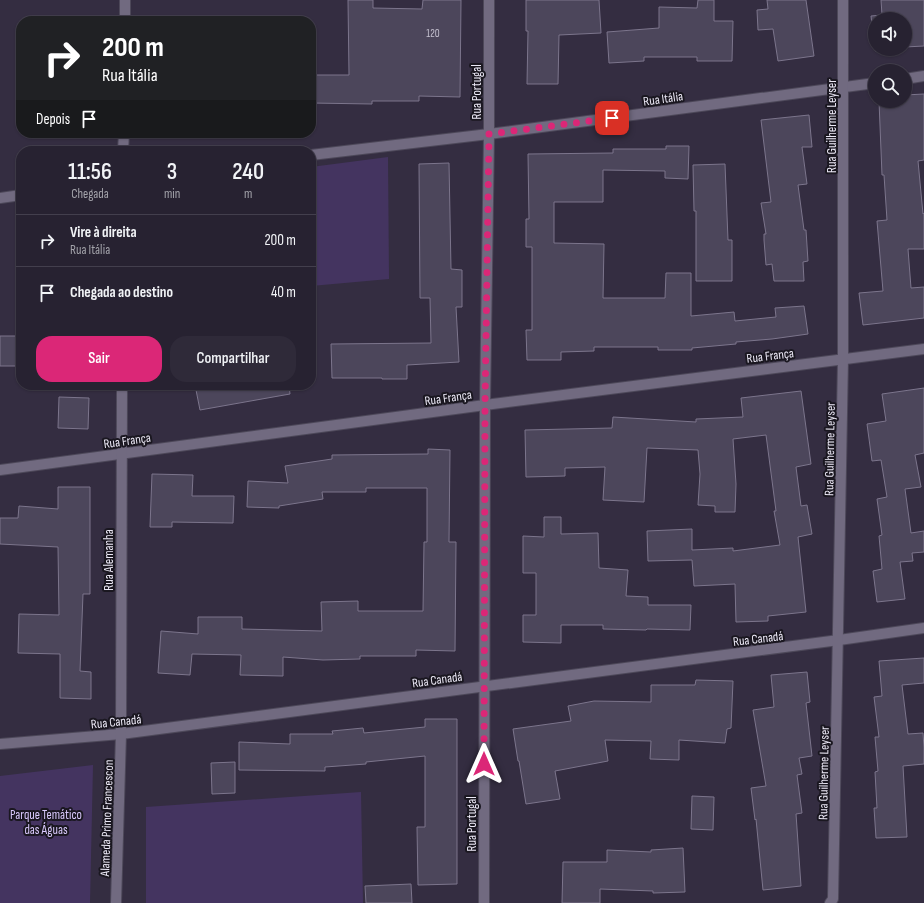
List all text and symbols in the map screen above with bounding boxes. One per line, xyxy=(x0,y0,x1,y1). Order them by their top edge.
map controls xyxy=(868,12,912,108)
button: sound xyxy=(868,12,912,56)
house number: 120 xyxy=(426,27,440,40)
text: 200 m xyxy=(102,31,164,64)
icon: right xyxy=(36,32,88,84)
street label: Rua Portugal xyxy=(469,64,485,120)
button: search xyxy=(868,64,912,108)
text: Rua Itália xyxy=(102,65,158,86)
street label: Rua Guilherme Leyser xyxy=(824,79,840,173)
street label: Rua Itália xyxy=(642,88,684,110)
pin xyxy=(595,101,629,135)
icon: arrive xyxy=(601,107,623,129)
icon: arrive xyxy=(78,108,100,130)
text: Depois xyxy=(36,110,70,129)
text: 11:56 xyxy=(68,157,112,186)
text: 3 xyxy=(167,157,177,186)
text: 240 xyxy=(232,157,264,186)
text: Chegada xyxy=(71,186,109,202)
text: min xyxy=(164,186,180,202)
text: m xyxy=(244,186,252,202)
text: Vire à direita xyxy=(70,223,137,242)
icon: right xyxy=(36,230,58,252)
text: 200 m xyxy=(264,231,296,250)
text: Rua Itália xyxy=(70,242,110,258)
icon: arrive xyxy=(36,282,58,304)
text: Chegada ao destino xyxy=(70,283,173,302)
text: 40 m xyxy=(271,283,296,302)
button: Sair xyxy=(36,336,162,382)
button: Compartilhar xyxy=(170,336,296,382)
street label: Rua França xyxy=(746,345,795,367)
street label: Rua França xyxy=(423,387,473,409)
street label: Rua Guilherme Leyser xyxy=(821,402,839,496)
street label: Rua França xyxy=(102,430,152,452)
street label: Rua Alemanha xyxy=(101,529,117,591)
street label: Rua Canadá xyxy=(732,628,784,650)
street label: Rua Canadá xyxy=(411,669,463,691)
street label: Rua Canadá xyxy=(90,711,142,733)
street label: Rua Guilherme Leyser xyxy=(815,726,833,820)
position arrow xyxy=(463,743,505,785)
street label: Alameda Primo Francescon xyxy=(97,759,117,878)
street label: Rua Portugal xyxy=(464,796,480,852)
park label: Parque Temático das Águas xyxy=(10,807,82,838)

